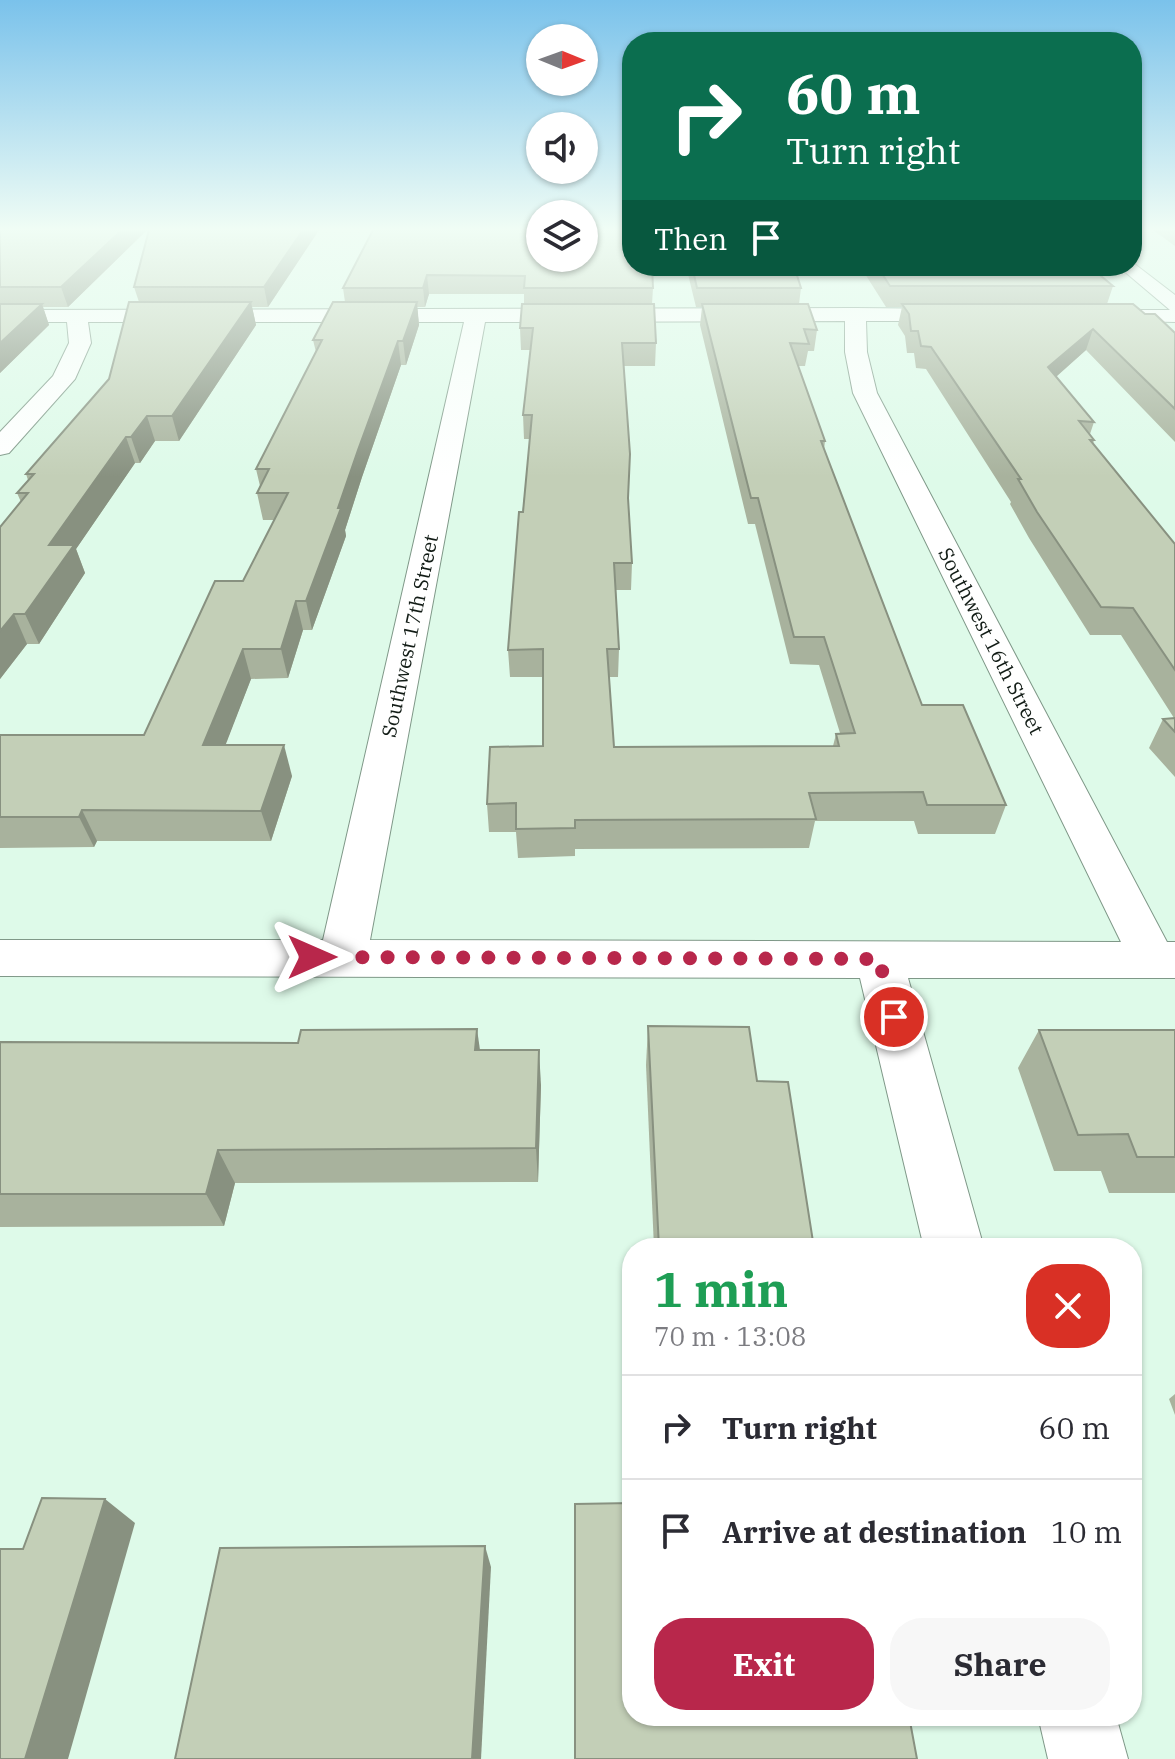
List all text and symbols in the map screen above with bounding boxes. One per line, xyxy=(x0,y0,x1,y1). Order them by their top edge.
north arrow xyxy=(526,24,598,96)
map controls xyxy=(526,24,598,272)
text: 60 m xyxy=(786,57,921,129)
icon: right xyxy=(654,64,758,168)
button: sound xyxy=(526,112,598,184)
text: Turn right xyxy=(786,127,960,174)
button: layers xyxy=(526,200,598,272)
icon: arrive xyxy=(744,216,788,260)
text: Then xyxy=(654,219,728,258)
street label: Southwest 17th Street xyxy=(375,532,444,740)
street label: Southwest 16th Street xyxy=(933,543,1050,739)
position arrow xyxy=(270,915,354,999)
pin xyxy=(860,983,928,1051)
icon: arrive xyxy=(872,995,916,1039)
text: 1 min xyxy=(654,1258,788,1320)
button: close xyxy=(1026,1264,1110,1348)
text: 70 m · 13:08 xyxy=(654,1319,806,1353)
icon: right xyxy=(654,1405,698,1449)
text: Turn right xyxy=(722,1408,877,1447)
text: 60 m xyxy=(1038,1408,1110,1447)
icon: arrive xyxy=(654,1509,698,1553)
text: Arrive at destination xyxy=(722,1512,1027,1551)
text: 10 m xyxy=(1051,1512,1122,1551)
button: Exit xyxy=(654,1618,874,1710)
button: Share xyxy=(890,1618,1110,1710)

